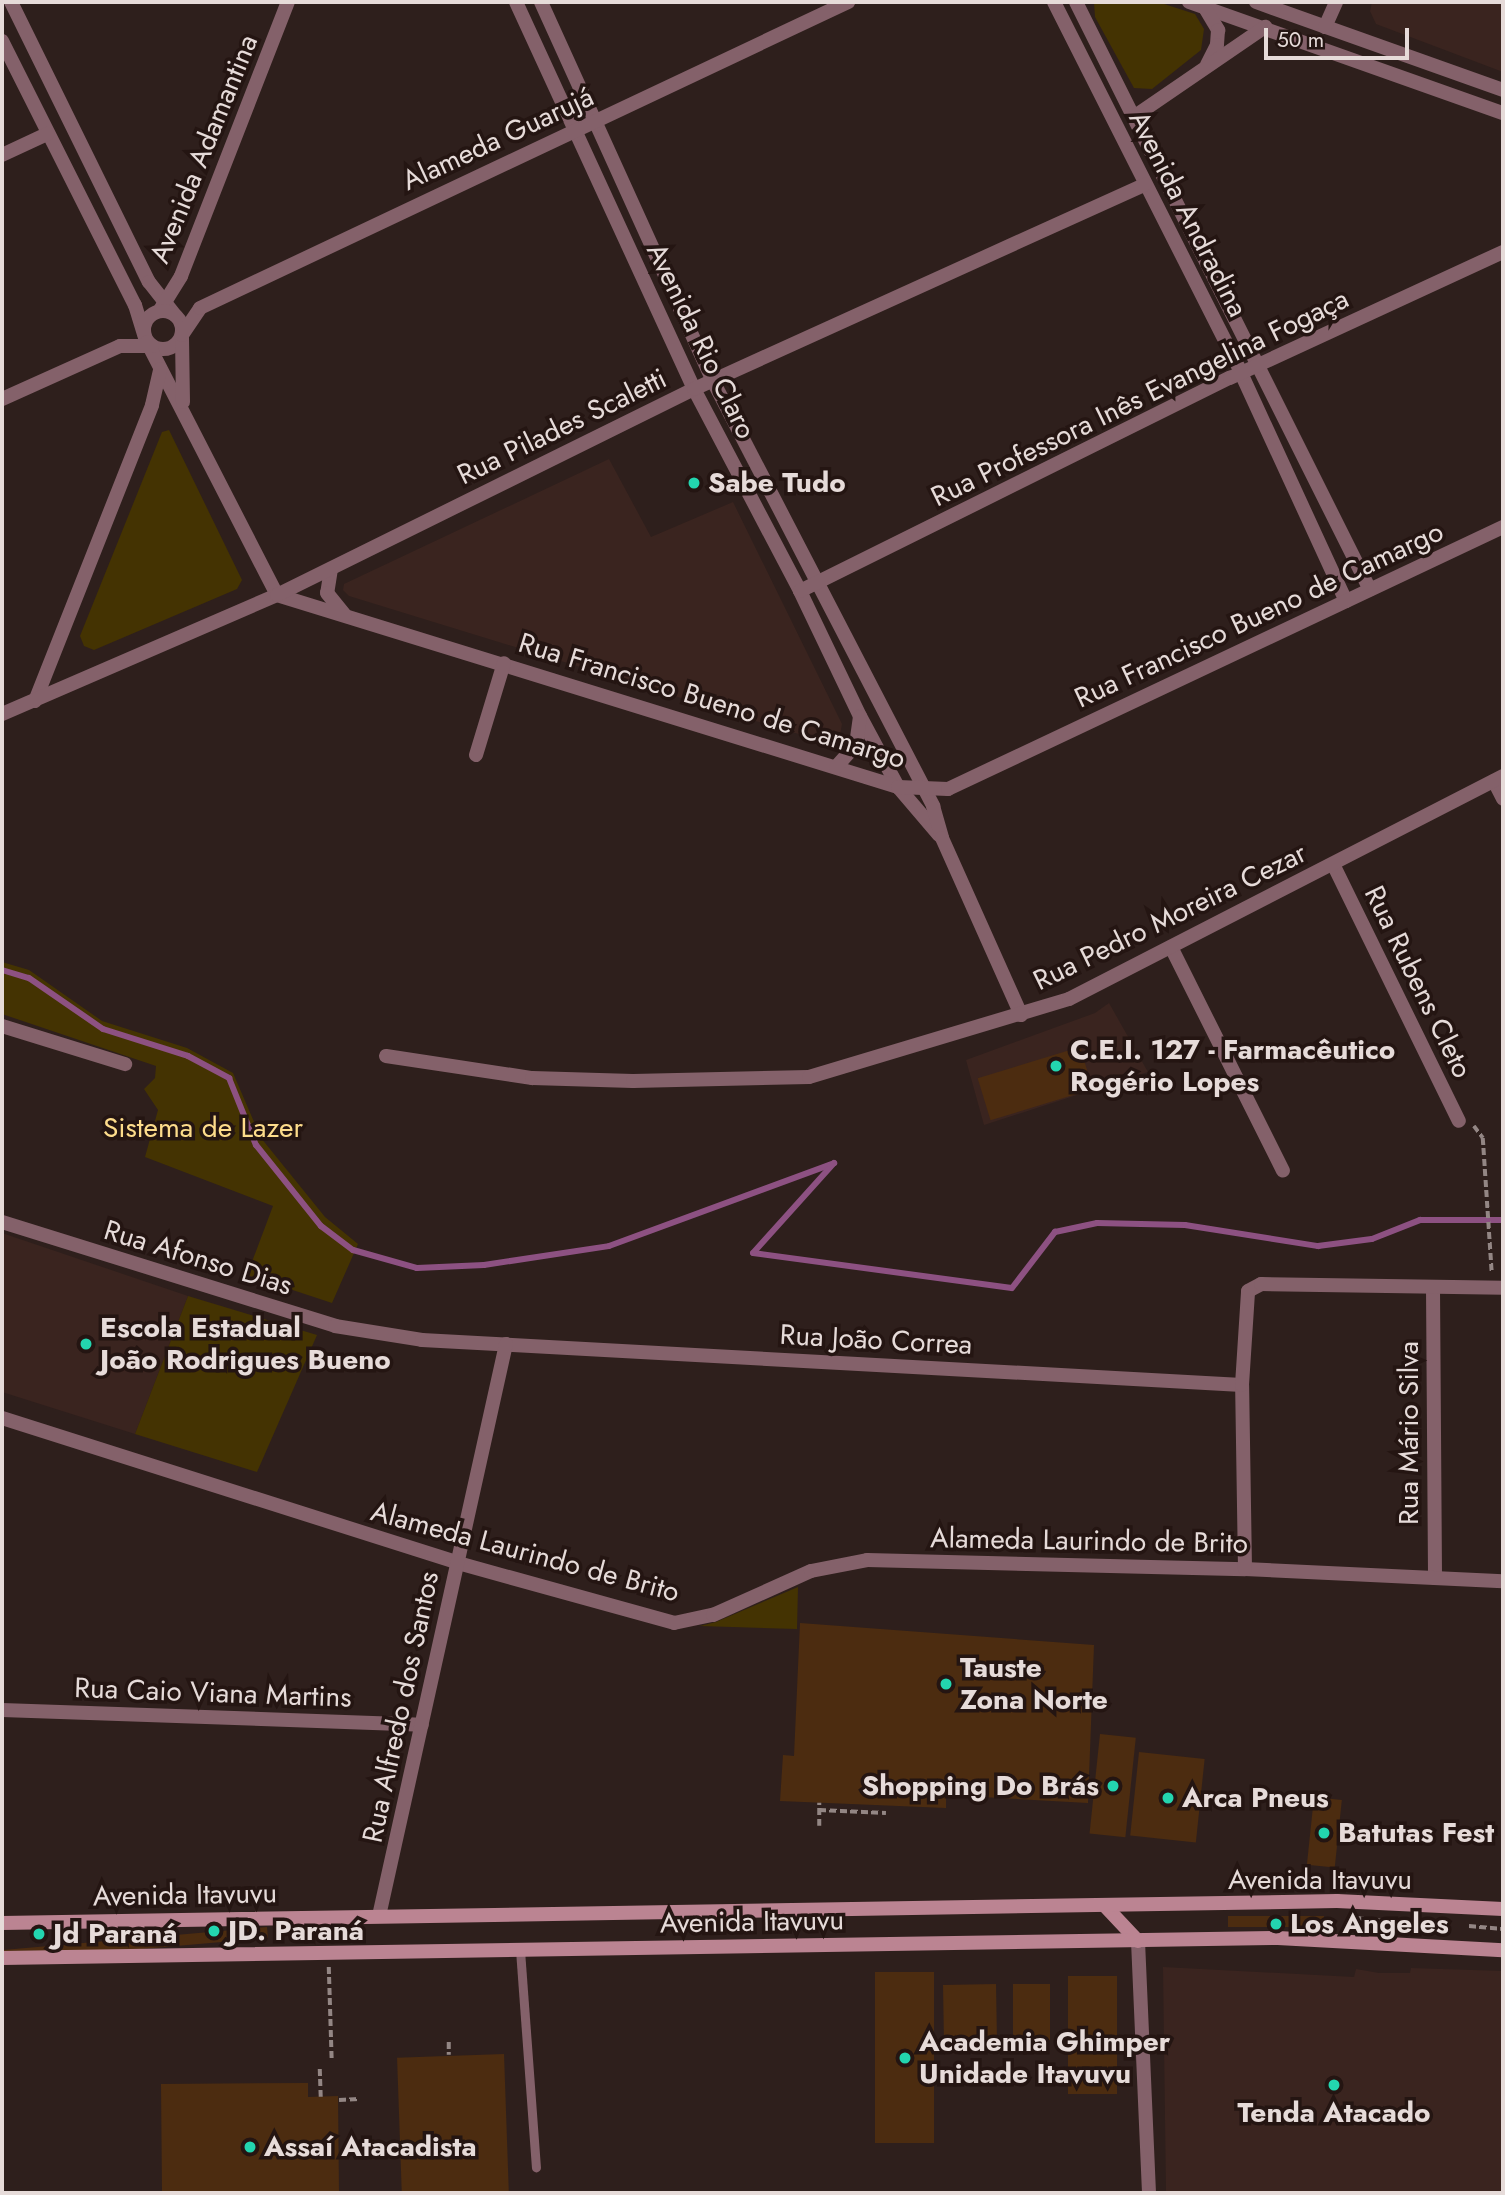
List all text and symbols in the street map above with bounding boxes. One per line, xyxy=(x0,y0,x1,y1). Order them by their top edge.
scale bar xyxy=(1267,14,1412,58)
text: 50 m xyxy=(1277,25,1324,55)
street label: Avenida Adamantina xyxy=(143,30,265,268)
street label: Alameda Guarujá xyxy=(397,80,599,198)
street label: Avenida Andradina xyxy=(1122,105,1254,323)
street label: Avenida Rio Claro xyxy=(639,238,763,444)
street label: Rua Professora Inês Evangelina Fogaça xyxy=(926,282,1354,514)
street label: Rua Pilades Scaletti xyxy=(452,362,672,492)
place label: Sabe Tudo xyxy=(708,466,846,500)
marker: Sabe Tudo xyxy=(686,475,702,491)
street label: Rua Francisco Bueno de Camargo xyxy=(1069,515,1449,715)
street label: Rua Francisco Bueno de Camargo xyxy=(514,626,910,776)
street label: Rua Pedro Moreira Cezar xyxy=(1028,836,1312,998)
street label: Rua Rubens Cleto xyxy=(1357,881,1479,1083)
place label: C.E.I. 127 - Farmacêutico Rogério Lopes xyxy=(1070,1033,1395,1099)
marker: C.E.I. 127 - Farmacêutico Rogério Lopes xyxy=(1048,1058,1064,1074)
park label: Sistema de Lazer xyxy=(103,1111,303,1145)
street label: Rua Afonso Dias xyxy=(100,1213,296,1303)
place label: Escola Estadual João Rodrigues Bueno xyxy=(100,1311,391,1377)
street label: Rua João Correa xyxy=(779,1318,973,1362)
marker: Escola Estadual João Rodrigues Bueno xyxy=(78,1336,94,1352)
street label: Rua Mário Silva xyxy=(1392,1341,1426,1525)
street label: Alameda Laurindo de Brito xyxy=(367,1495,683,1609)
street label: Alameda Laurindo de Brito xyxy=(930,1521,1248,1561)
street label: Rua Alfredo dos Santos xyxy=(356,1568,446,1846)
place label: Tauste Zona Norte xyxy=(960,1651,1108,1717)
street label: Rua Caio Viana Martins xyxy=(74,1671,352,1715)
marker: Tauste Zona Norte xyxy=(938,1676,954,1692)
place label: Shopping Do Brás xyxy=(862,1769,1099,1803)
marker: Shopping Do Brás xyxy=(1105,1778,1121,1794)
place label: Arca Pneus xyxy=(1182,1781,1329,1815)
marker: Arca Pneus xyxy=(1160,1790,1176,1806)
place label: Batutas Fest xyxy=(1338,1816,1494,1850)
marker: Batutas Fest xyxy=(1316,1825,1332,1841)
street label: Avenida Itavuvu xyxy=(1228,1863,1412,1897)
street label: Avenida Itavuvu xyxy=(93,1877,277,1913)
street label: Avenida Itavuvu xyxy=(660,1904,844,1940)
place label: Los Angeles xyxy=(1290,1907,1449,1941)
place label: JD. Paraná xyxy=(228,1914,364,1948)
marker: Los Angeles xyxy=(1268,1916,1284,1932)
place label: Jd Paraná xyxy=(53,1917,178,1951)
marker: JD. Paraná xyxy=(206,1923,222,1939)
marker: Jd Paraná xyxy=(31,1926,47,1942)
place label: Academia Ghimper Unidade Itavuvu xyxy=(919,2025,1170,2091)
marker: Academia Ghimper Unidade Itavuvu xyxy=(897,2050,913,2066)
marker: Tenda Atacado xyxy=(1326,2077,1342,2093)
place label: Tenda Atacado xyxy=(1237,2096,1431,2130)
place label: Assaí Atacadista xyxy=(264,2130,477,2164)
marker: Assaí Atacadista xyxy=(242,2139,258,2155)

